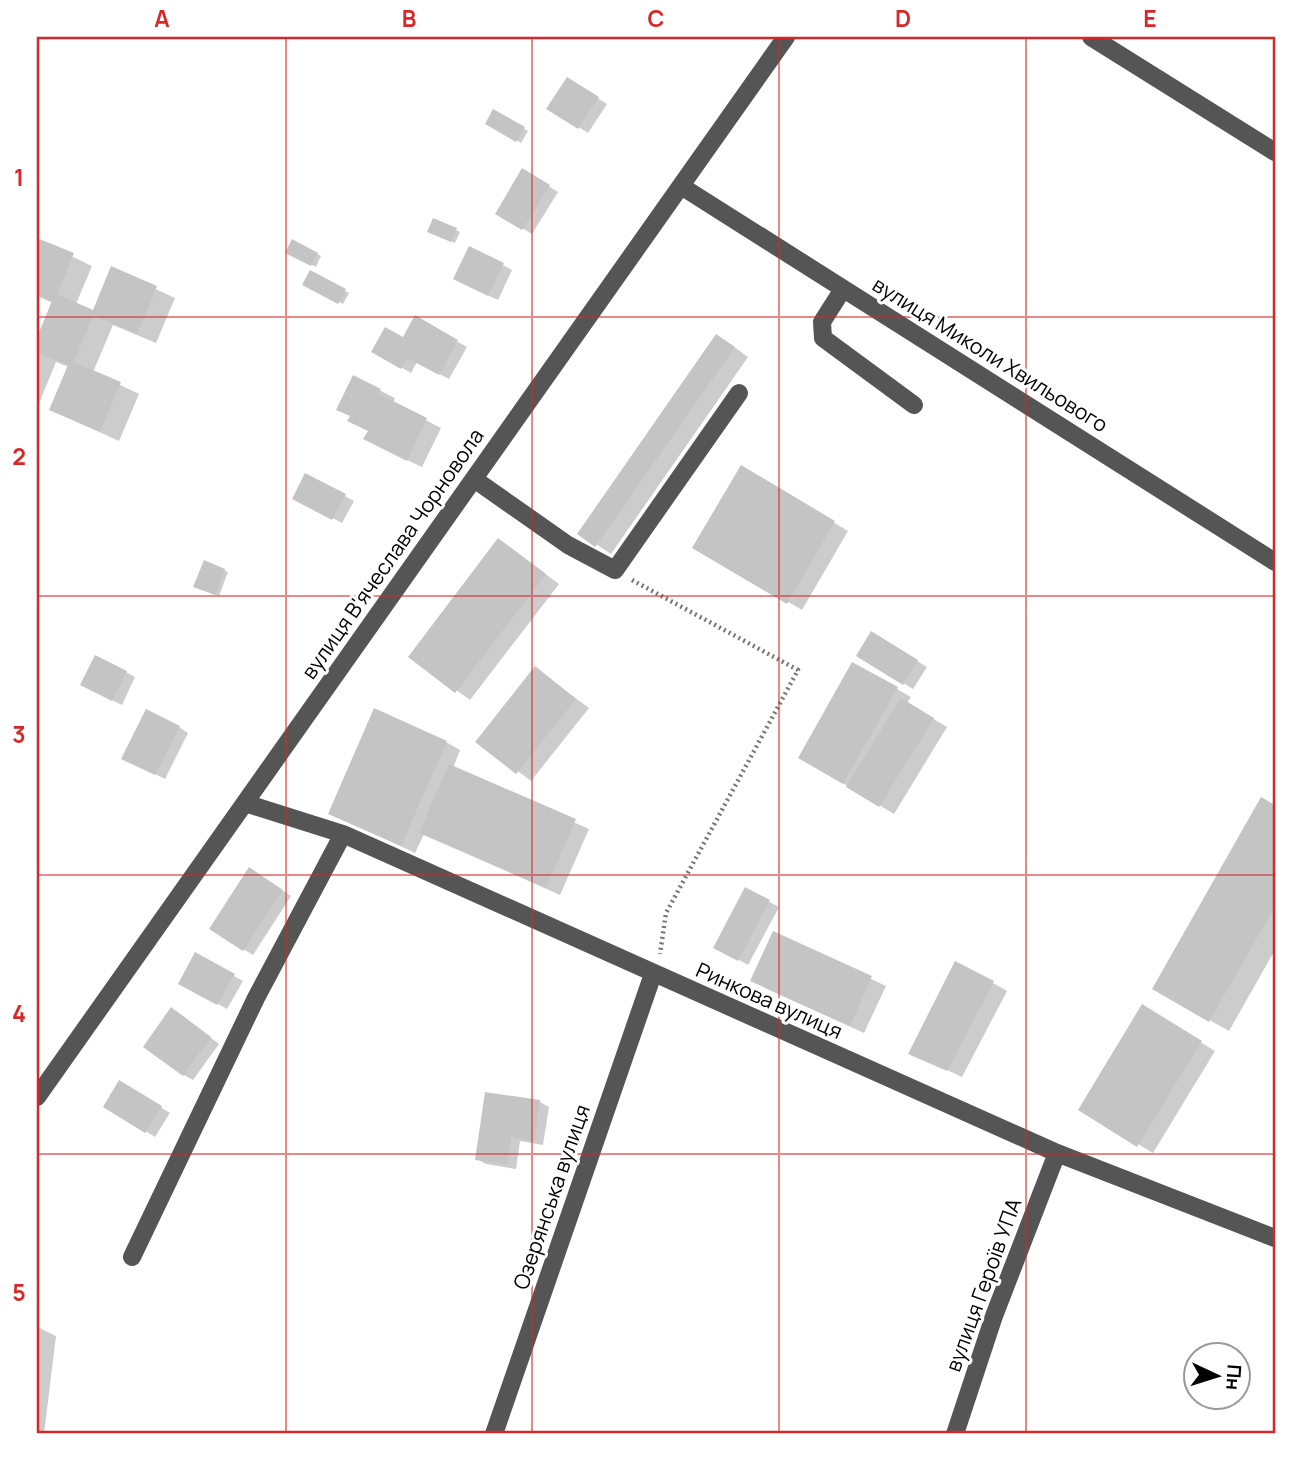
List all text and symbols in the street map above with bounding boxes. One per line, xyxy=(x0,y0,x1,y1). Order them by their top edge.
text: A xyxy=(154,2,170,34)
text: B xyxy=(402,2,416,34)
text: C xyxy=(648,2,665,34)
text: D xyxy=(895,2,911,34)
text: E xyxy=(1143,2,1157,34)
text: 1 xyxy=(14,161,24,193)
street label: вулиця Миколи Хвильового xyxy=(868,270,1113,438)
street label: вулиця В'ячеслава Чорновола xyxy=(295,423,490,684)
text: 2 xyxy=(12,440,26,472)
text: 3 xyxy=(12,718,26,750)
street label: Ринкова вулиця xyxy=(692,955,847,1045)
text: 4 xyxy=(12,997,26,1029)
street label: Озерянська вулиця xyxy=(506,1101,596,1293)
street label: вулиця Героїв УПА xyxy=(939,1194,1027,1375)
text: 5 xyxy=(12,1276,26,1308)
north arrow xyxy=(1182,1342,1252,1412)
text: Пн xyxy=(1220,1364,1248,1391)

